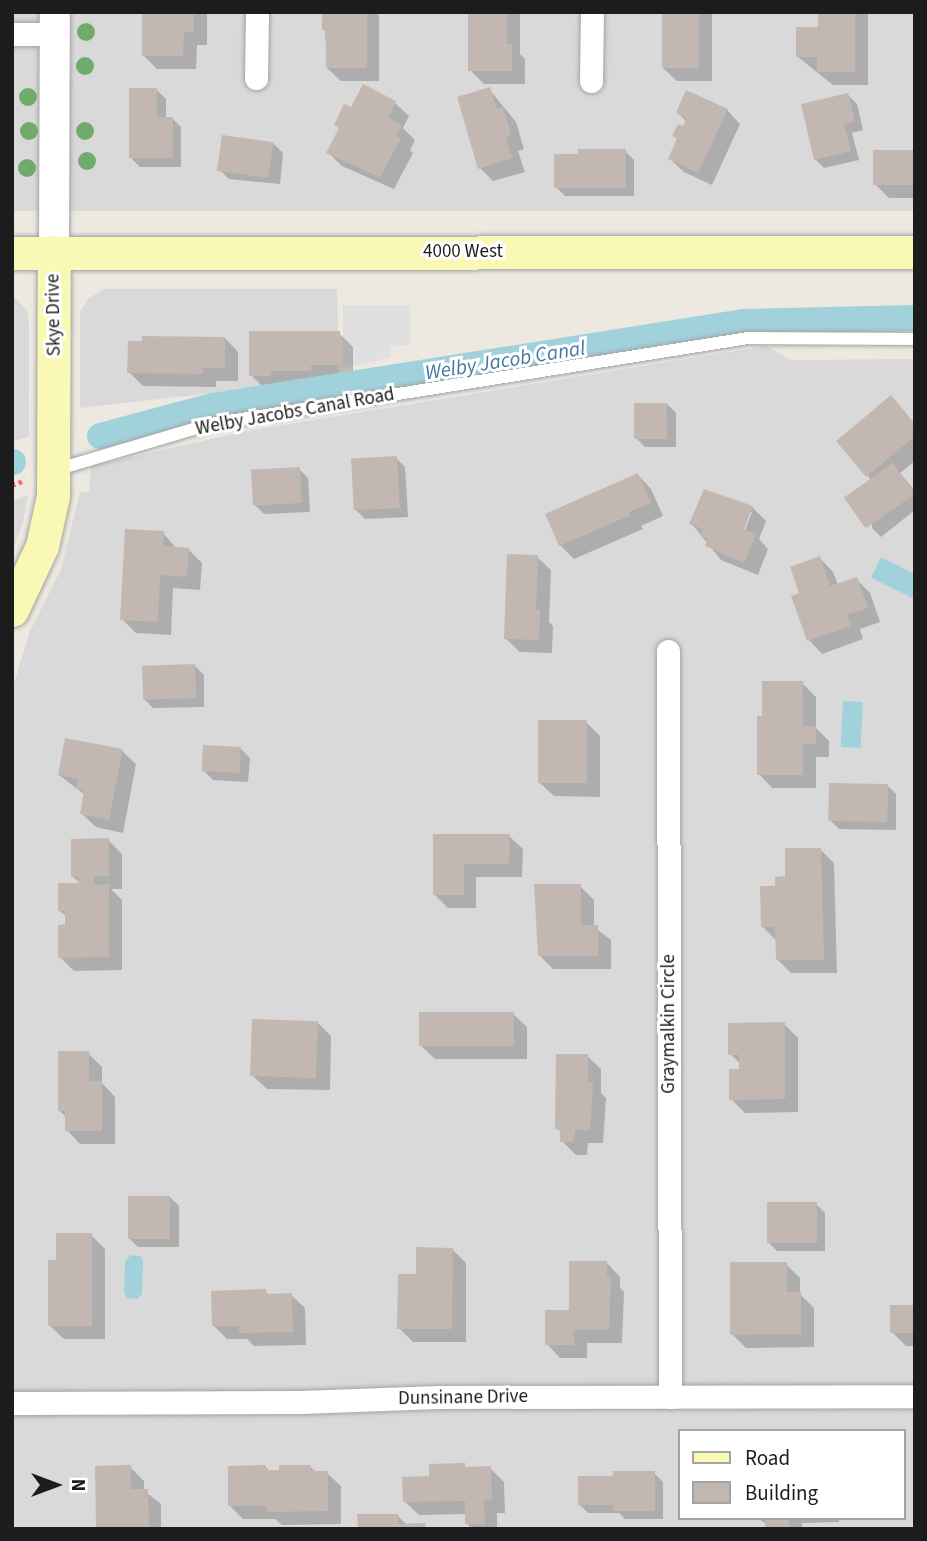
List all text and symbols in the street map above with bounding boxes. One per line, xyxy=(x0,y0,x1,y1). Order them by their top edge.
street label: 4000 West xyxy=(423,241,503,263)
street label: Skye Drive xyxy=(42,273,66,357)
water label: Welby Jacob Canal xyxy=(423,335,587,385)
street label: Welby Jacobs Canal Road xyxy=(194,383,396,441)
street label: Graymalkin Circle xyxy=(658,954,680,1094)
street label: Dunsinane Drive xyxy=(398,1385,528,1411)
legend xyxy=(678,1429,906,1520)
text: Road xyxy=(745,1443,790,1473)
north arrow xyxy=(21,1450,91,1520)
text: Building xyxy=(745,1478,818,1508)
text: N xyxy=(64,1479,91,1491)

